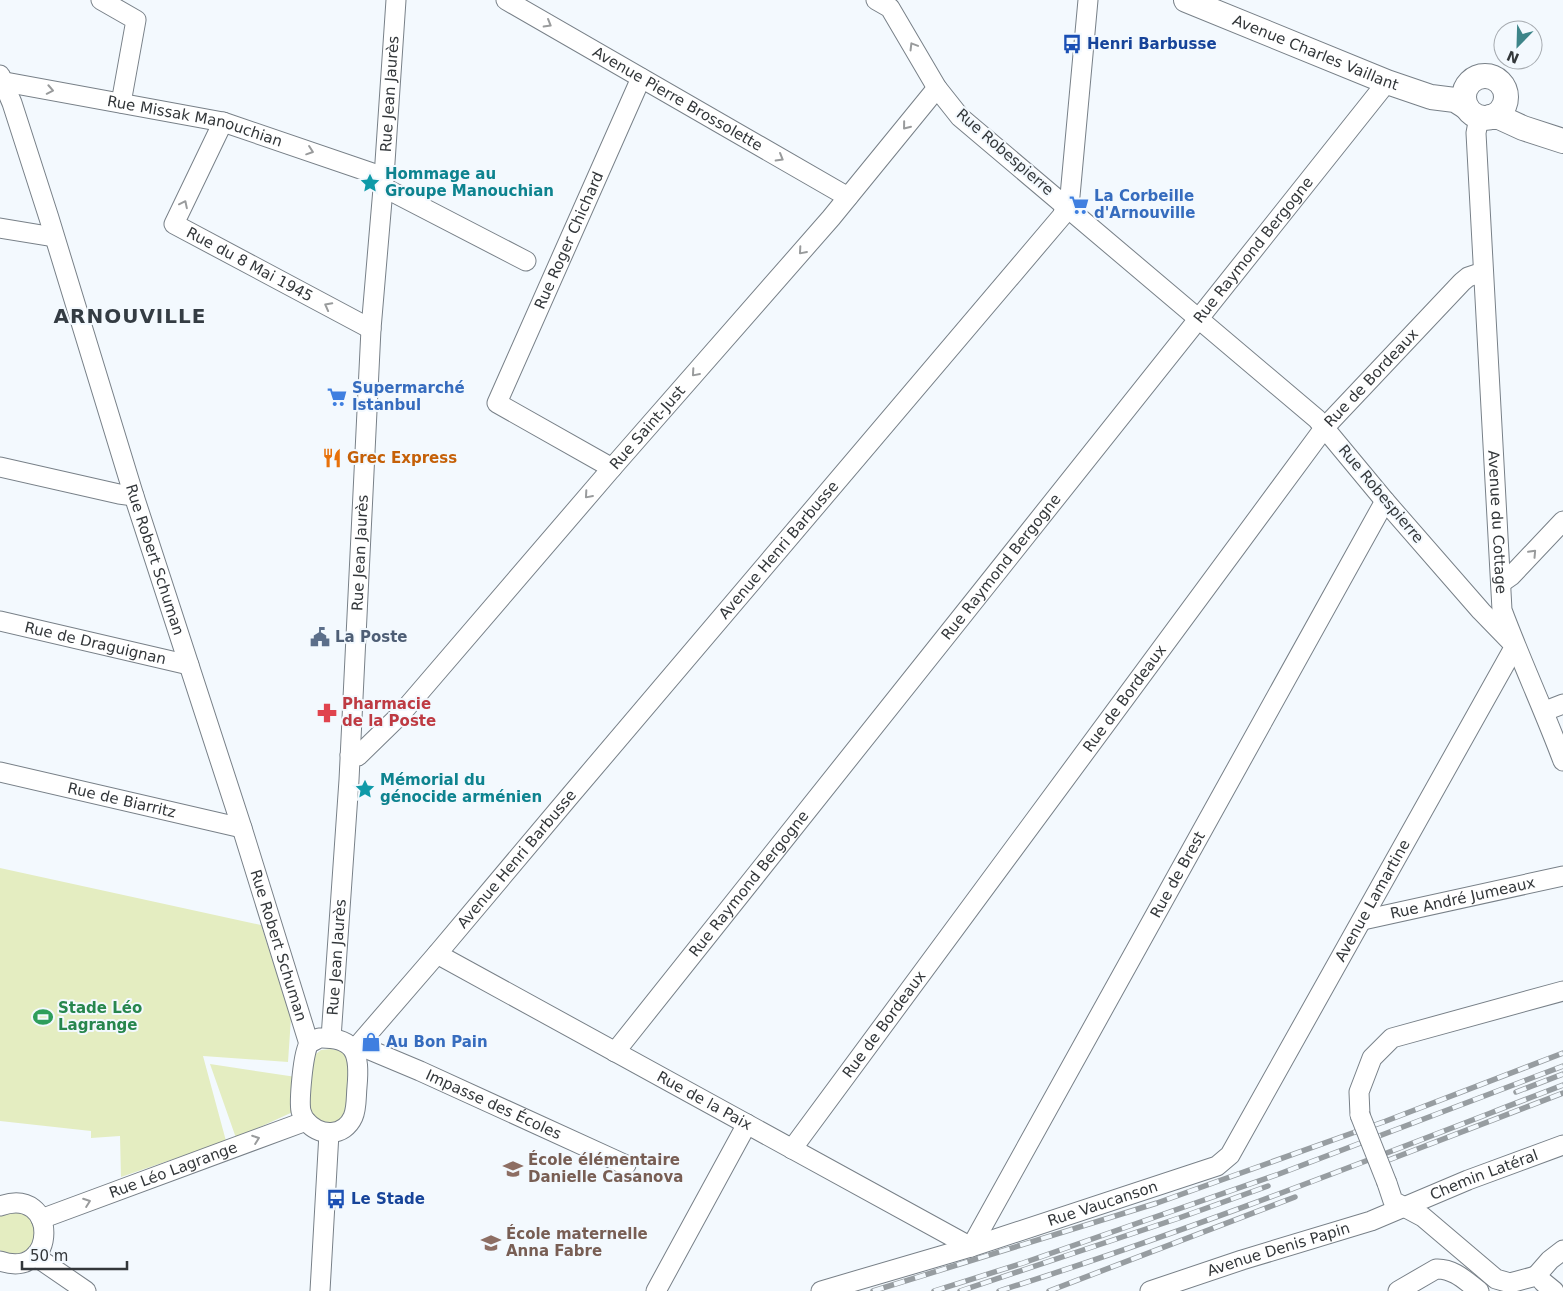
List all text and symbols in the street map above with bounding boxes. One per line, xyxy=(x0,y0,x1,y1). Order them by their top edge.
street label: Avenue Charles Vaillant xyxy=(1230,11,1401,94)
one-way arrow xyxy=(543,18,552,28)
north arrow xyxy=(1493,20,1543,70)
bus stop icon: Henri Barbusse xyxy=(1061,33,1083,55)
street label: Rue Jean Jaurès xyxy=(377,35,403,153)
place label: Henri Barbusse xyxy=(1087,35,1217,53)
street label: Avenue Pierre Brossolette xyxy=(589,43,766,155)
one-way arrow xyxy=(909,43,919,52)
text: N xyxy=(1504,47,1521,67)
one-way arrow xyxy=(46,84,54,94)
street label: Rue Missak Manouchian xyxy=(106,92,285,151)
street label: Rue Robespierre xyxy=(953,105,1057,199)
one-way arrow xyxy=(904,120,912,129)
one-way arrow xyxy=(305,145,313,155)
one-way arrow xyxy=(775,151,784,161)
place label: Hommage au Groupe Manouchian xyxy=(385,165,554,200)
street label: Rue Roger Chichard xyxy=(531,169,607,312)
place icon: Hommage au Groupe Manouchian xyxy=(359,172,381,194)
street label: Rue Raymond Bergogne xyxy=(1190,173,1317,327)
place label: La Corbeille d'Arnouville xyxy=(1094,187,1195,222)
supermarket icon: La Corbeille d'Arnouville xyxy=(1068,194,1090,216)
one-way arrow xyxy=(178,200,188,209)
street label: Rue du 8 Mai 1945 xyxy=(183,223,316,305)
one-way arrow xyxy=(799,245,808,254)
one-way arrow xyxy=(324,302,333,312)
district label: ARNOUVILLE xyxy=(54,304,206,328)
street label: Rue de Bordeaux xyxy=(1321,325,1422,431)
one-way arrow xyxy=(692,367,701,376)
place label: Supermarché Istanbul xyxy=(352,379,465,414)
street label: Rue Saint-Just xyxy=(606,382,689,473)
supermarket icon: Supermarché Istanbul xyxy=(326,386,348,408)
street label: Rue Robespierre xyxy=(1335,441,1427,547)
restaurant icon: Grec Express xyxy=(321,447,343,469)
place label: Grec Express xyxy=(347,449,457,467)
street label: Avenue du Cottage xyxy=(1484,450,1510,594)
street label: Avenue Henri Barbusse xyxy=(715,477,842,623)
street label: Rue Robert Schuman xyxy=(122,482,188,638)
one-way arrow xyxy=(585,489,594,498)
street label: Rue Raymond Bergogne xyxy=(938,490,1065,644)
street label: Rue Jean Jaurès xyxy=(348,494,372,612)
one-way arrow xyxy=(1527,549,1536,558)
street label: Rue de Draguignan xyxy=(23,618,168,668)
public building icon: La Poste xyxy=(309,626,331,648)
place label: La Poste xyxy=(335,628,407,646)
street label: Rue de Bordeaux xyxy=(1079,641,1170,756)
place label: Pharmacie de la Poste xyxy=(342,695,436,730)
pharmacy icon: Pharmacie de la Poste xyxy=(316,702,338,724)
place label: Mémorial du génocide arménien xyxy=(380,771,542,806)
place icon: Mémorial du génocide arménien xyxy=(354,778,376,800)
street label: Rue de Biarritz xyxy=(66,779,178,821)
street label: Avenue Henri Barbusse xyxy=(454,786,580,932)
street label: Rue Raymond Bergogne xyxy=(685,807,812,960)
street label: Rue de Brest xyxy=(1147,828,1209,921)
street label: Avenue Lamartine xyxy=(1331,836,1414,965)
street label: Rue Robert Schuman xyxy=(246,867,310,1023)
street label: Rue André Jumeaux xyxy=(1388,873,1537,923)
street label: Rue Jean Jaurès xyxy=(324,898,350,1016)
street label: Rue de Bordeaux xyxy=(839,967,930,1081)
place label: Stade Léo Lagrange xyxy=(58,999,142,1034)
sports icon: Stade Léo Lagrange xyxy=(32,1006,54,1028)
shop icon: Au Bon Pain xyxy=(360,1031,382,1053)
place label: Au Bon Pain xyxy=(386,1033,488,1051)
street label: Impasse des Écoles xyxy=(423,1066,564,1143)
street label: Rue de la Paix xyxy=(654,1067,755,1134)
one-way arrow xyxy=(251,1135,260,1146)
street label: Rue Léo Lagrange xyxy=(107,1138,240,1202)
street label: Chemin Latéral xyxy=(1427,1146,1541,1204)
place label: École élémentaire Danielle Casanova xyxy=(528,1150,683,1186)
school or university icon: École élémentaire Danielle Casanova xyxy=(502,1158,524,1180)
street label: Rue Vaucanson xyxy=(1045,1177,1160,1230)
bus stop icon: Le Stade xyxy=(325,1188,347,1210)
place label: Le Stade xyxy=(351,1190,425,1208)
one-way arrow xyxy=(82,1198,91,1208)
street label: Avenue Denis Papin xyxy=(1205,1219,1352,1280)
place label: École maternelle Anna Fabre xyxy=(506,1224,648,1260)
school or university icon: École maternelle Anna Fabre xyxy=(480,1232,502,1254)
scale bar xyxy=(22,1238,128,1270)
text: 50 m xyxy=(30,1247,68,1265)

